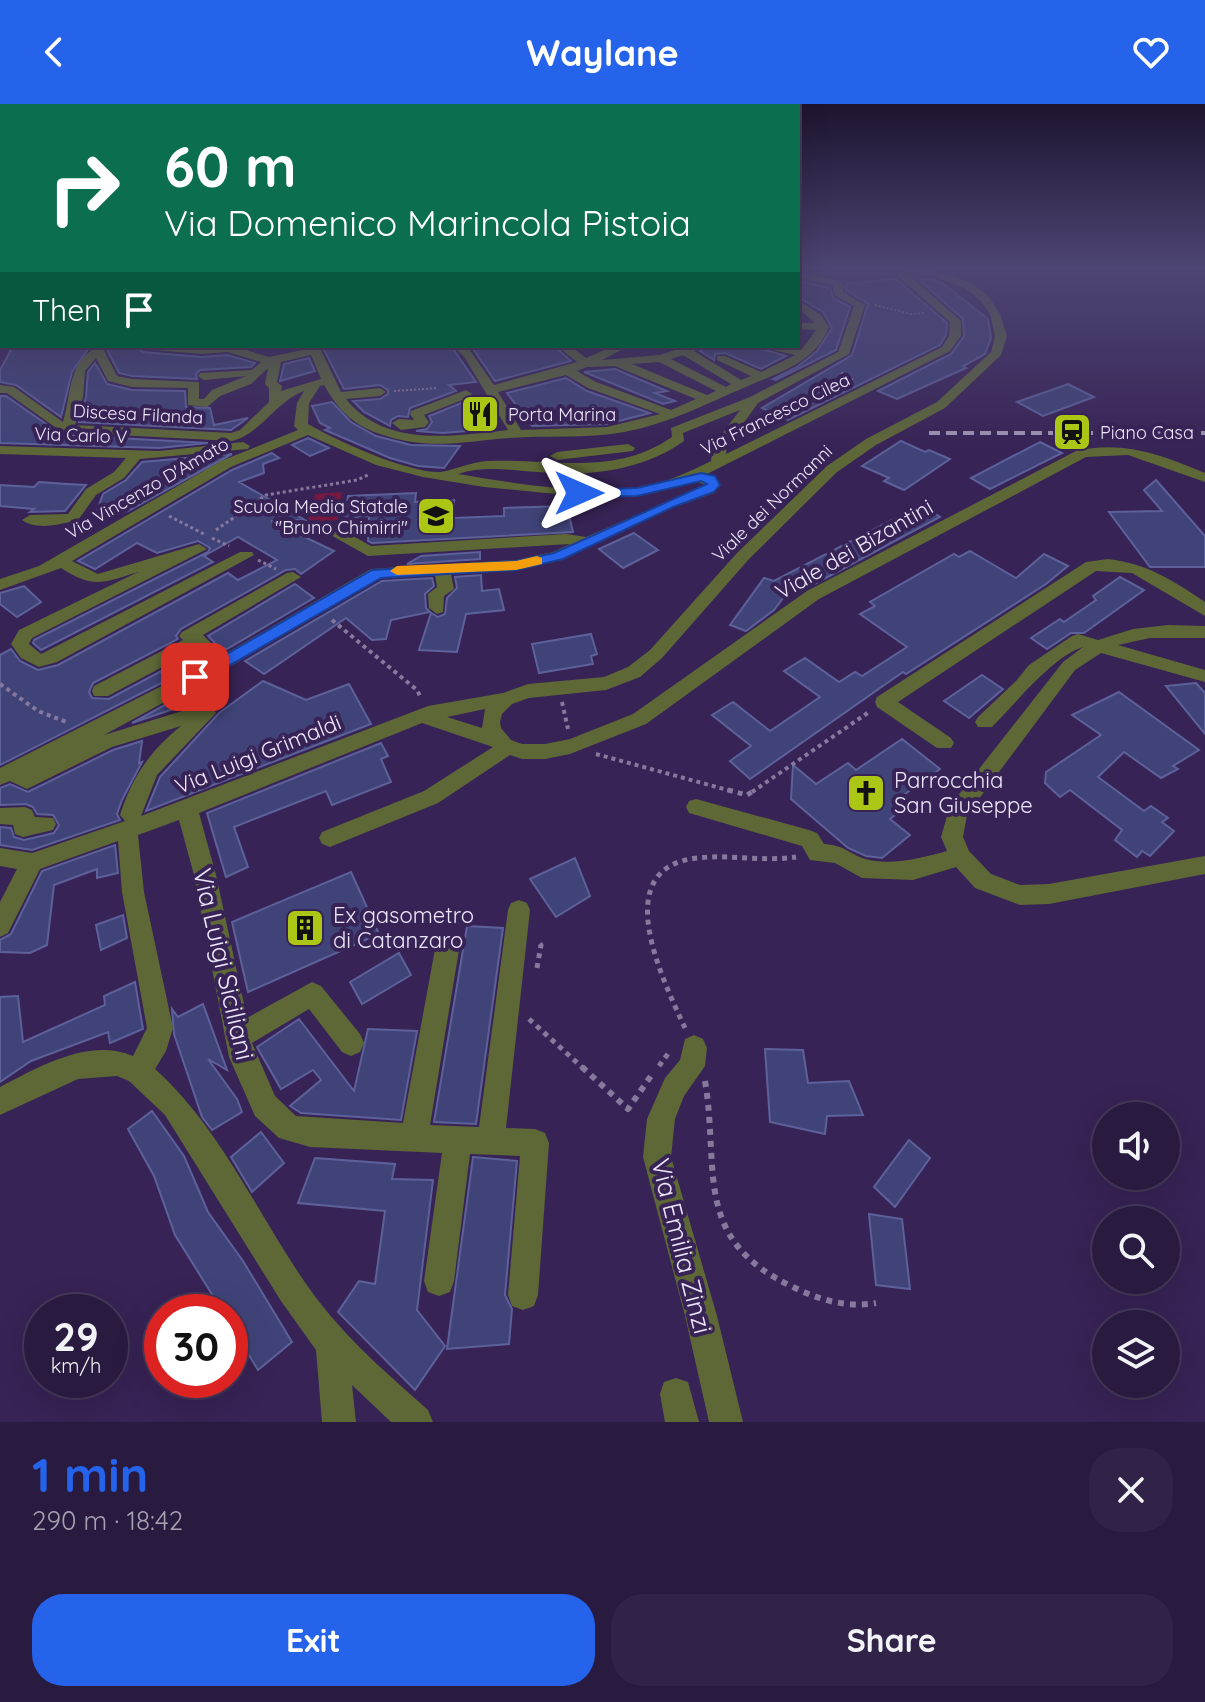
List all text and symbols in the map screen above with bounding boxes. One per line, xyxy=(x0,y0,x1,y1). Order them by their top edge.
icon: back xyxy=(32,30,76,74)
text: Waylane xyxy=(526,30,679,75)
icon: heart xyxy=(1129,30,1173,74)
text: 60 m xyxy=(164,131,297,201)
icon: right xyxy=(32,136,136,240)
text: Via Domenico Marincola Pistoia xyxy=(164,200,691,245)
icon: arrive xyxy=(117,288,161,332)
text: Then xyxy=(32,291,101,329)
street label: Via Francesco Cilea xyxy=(696,368,854,460)
restaurant icon: Porta Marina xyxy=(459,393,501,435)
street label: Discesa Filanda xyxy=(72,399,204,429)
place label: Porta Marina xyxy=(508,403,616,426)
station icon: Piano Casa xyxy=(1051,411,1093,453)
place label: Piano Casa xyxy=(1100,421,1194,444)
street label: Via Carlo V xyxy=(34,422,128,448)
street label: Via Vincenzo D'Amato xyxy=(61,432,233,544)
street label: Viale dei Normanni xyxy=(707,440,837,566)
position arrow xyxy=(537,451,621,535)
street label: Viale dei Bizantini xyxy=(770,492,938,606)
place label: Scuola Media Statale "Bruno Chimirri" xyxy=(234,495,408,539)
school or university icon: Scuola Media Statale "Bruno Chimirri" xyxy=(415,495,457,537)
pin xyxy=(161,643,229,711)
icon: arrive xyxy=(173,655,217,699)
street label: Via Luigi Grimaldi xyxy=(171,708,345,800)
place label: Parrocchia San Giuseppe xyxy=(894,766,1033,819)
church icon: Parrocchia San Giuseppe xyxy=(845,772,887,814)
street label: Via Luigi Siciliani xyxy=(186,865,262,1063)
place label: Ex gasometro di Catanzaro xyxy=(333,901,474,954)
building icon: Ex gasometro di Catanzaro xyxy=(284,907,326,949)
map controls xyxy=(1092,1102,1180,1398)
button: sound xyxy=(1092,1102,1180,1190)
street label: Via Emilia Zinzi xyxy=(644,1155,720,1337)
button: search xyxy=(1092,1206,1180,1294)
speed limit sign: 30 xyxy=(144,1294,248,1398)
button: layers xyxy=(1092,1310,1180,1398)
text: 29 xyxy=(53,1311,99,1361)
text: km/h xyxy=(51,1353,101,1378)
text: 1 min xyxy=(32,1444,148,1504)
button: close xyxy=(1089,1448,1173,1532)
text: 290 m · 18:42 xyxy=(32,1504,183,1537)
button: Exit xyxy=(32,1594,595,1686)
button: Share xyxy=(611,1594,1173,1686)

